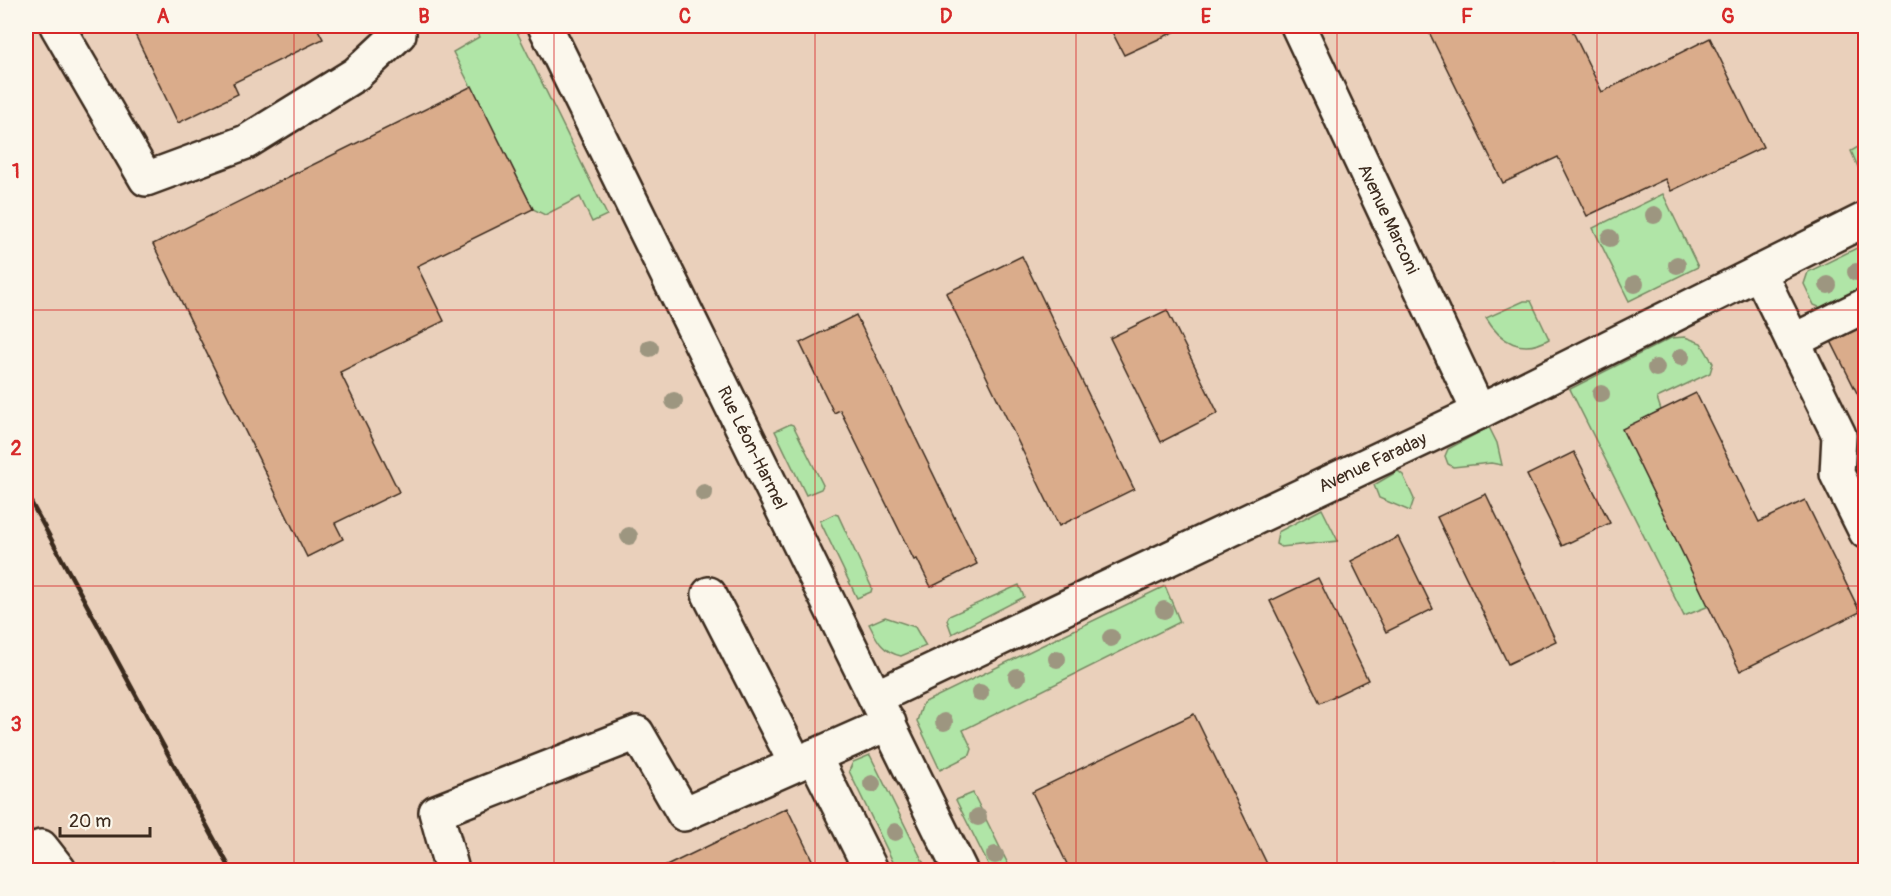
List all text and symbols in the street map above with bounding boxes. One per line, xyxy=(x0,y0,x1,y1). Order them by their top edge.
text: A xyxy=(157,4,170,29)
text: B xyxy=(418,4,430,29)
text: C xyxy=(679,4,691,29)
text: D xyxy=(940,4,953,29)
text: E xyxy=(1201,4,1212,29)
text: F xyxy=(1461,4,1473,29)
text: G xyxy=(1721,4,1735,29)
text: 1 xyxy=(12,159,20,184)
street label: Avenue Marconi xyxy=(1353,160,1424,278)
street label: Rue Léon-Harmel xyxy=(712,382,792,513)
street label: Avenue Faraday xyxy=(1314,427,1430,498)
text: 2 xyxy=(10,436,22,461)
text: 3 xyxy=(10,712,22,737)
scale bar xyxy=(60,800,150,838)
text: 20 m xyxy=(69,810,111,833)

